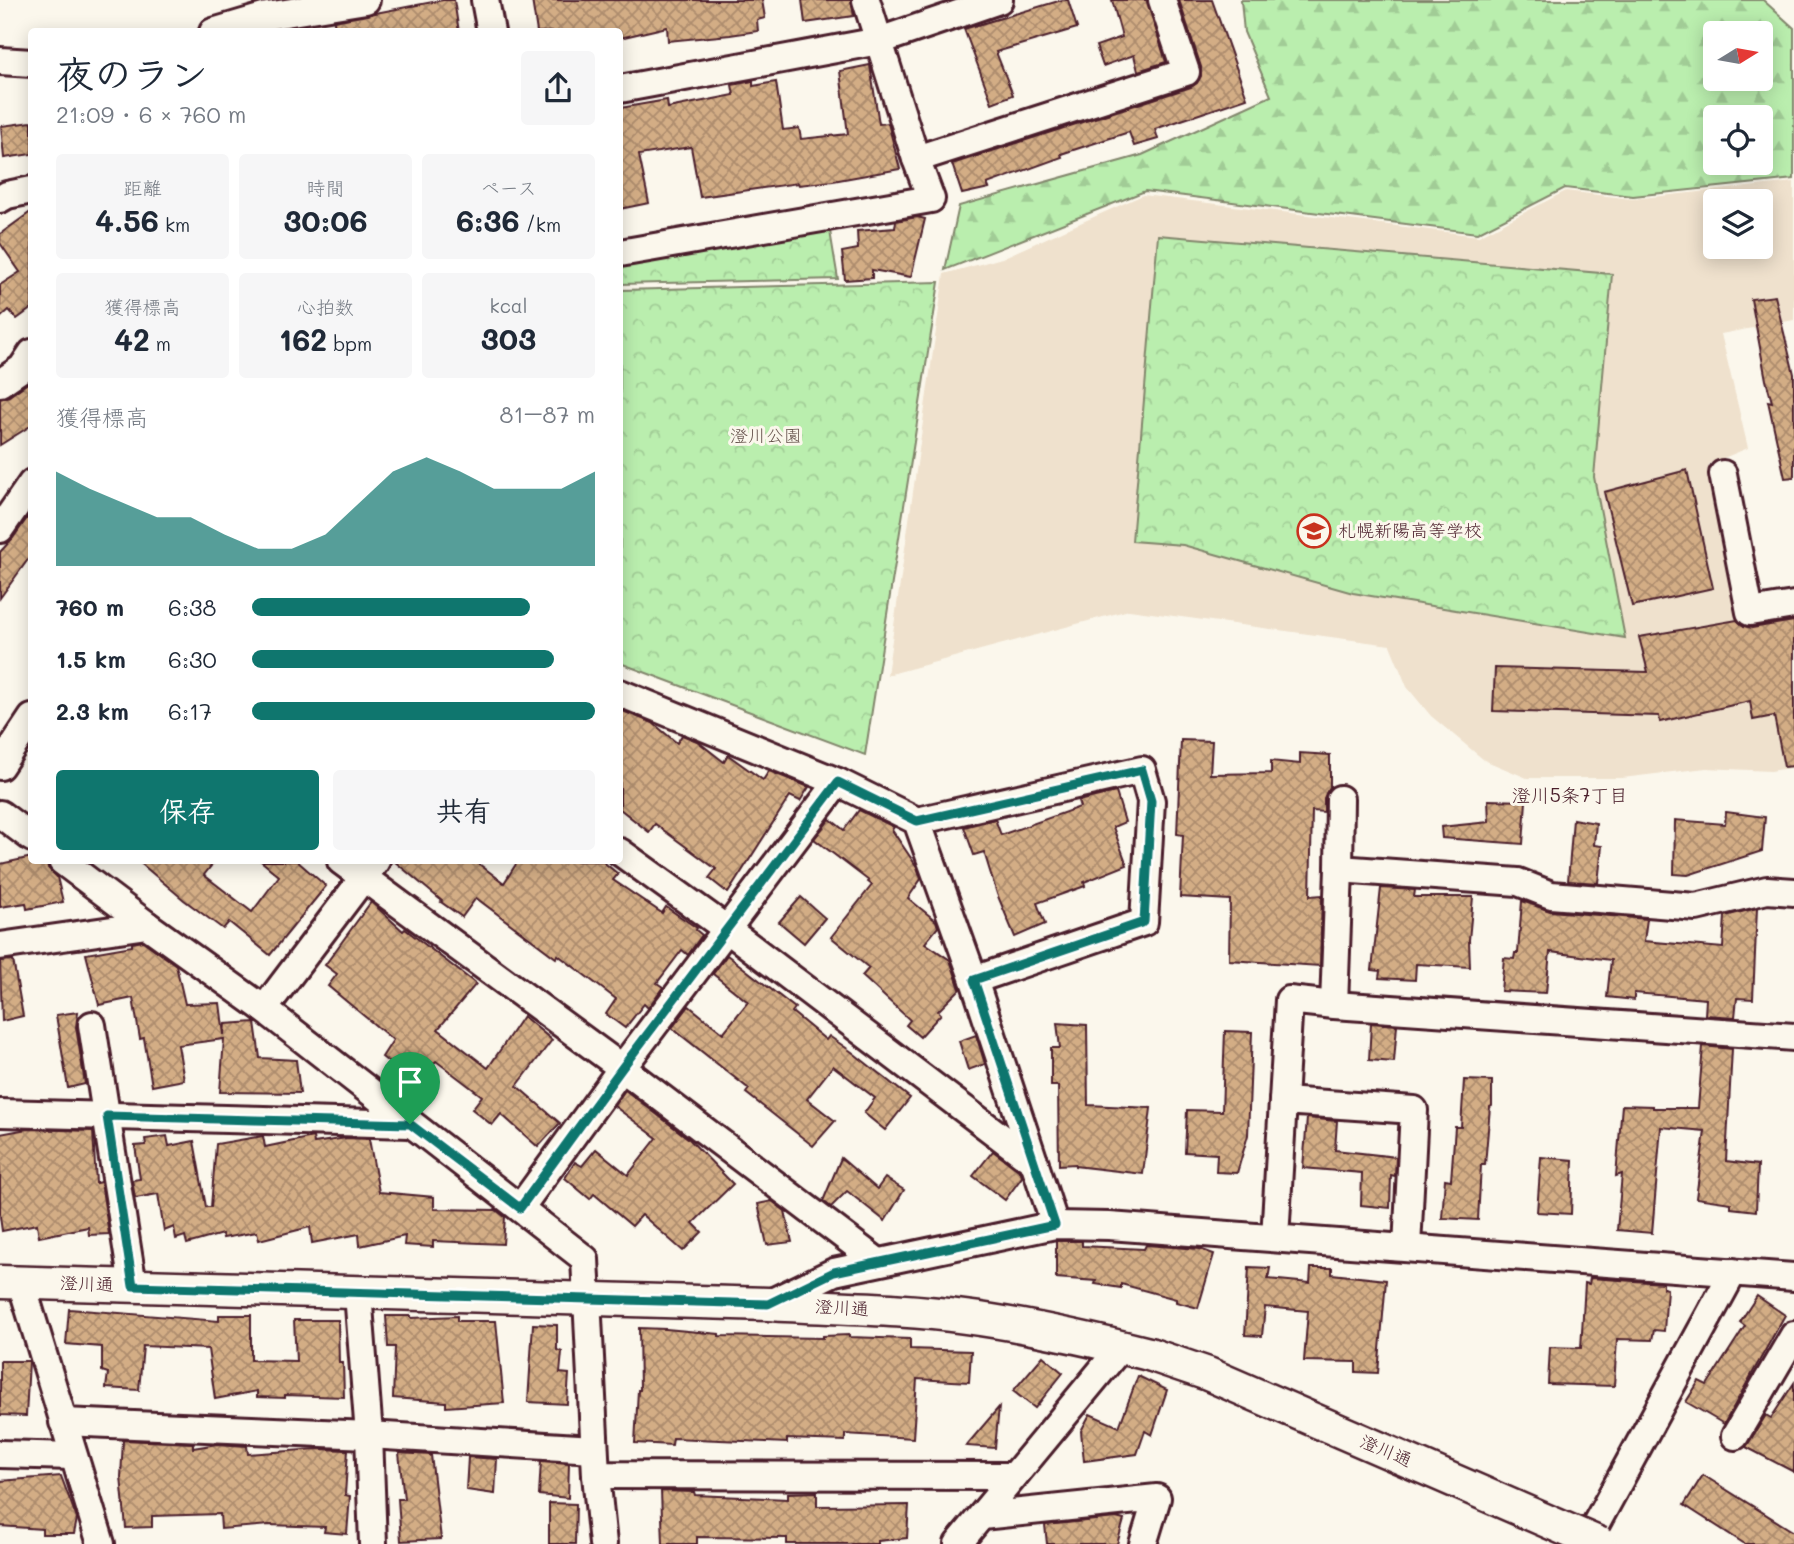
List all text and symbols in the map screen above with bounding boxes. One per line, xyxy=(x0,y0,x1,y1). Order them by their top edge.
north arrow xyxy=(1703,21,1773,91)
map controls xyxy=(1703,21,1773,259)
text: 夜のラン xyxy=(56,48,208,98)
button: share xyxy=(521,51,595,125)
text: 21:09 · 6 × 760 m xyxy=(56,99,246,129)
button: locate xyxy=(1703,105,1773,175)
text: 距離 xyxy=(123,175,162,200)
text: 時間 xyxy=(306,175,345,200)
text: ペース xyxy=(481,175,536,200)
button: layers xyxy=(1703,189,1773,259)
text: 4.56 xyxy=(95,200,159,240)
text: 30:06 xyxy=(283,200,368,240)
text: 6:36 xyxy=(456,200,520,240)
text: km xyxy=(159,212,190,237)
text: /km xyxy=(520,212,561,237)
text: kcal xyxy=(490,293,527,318)
text: 獲得標高 xyxy=(104,294,181,319)
text: 心拍数 xyxy=(297,294,354,319)
text: 303 xyxy=(481,318,536,358)
text: 42 xyxy=(114,319,150,359)
text: 162 xyxy=(279,319,327,359)
text: m xyxy=(150,331,171,356)
text: bpm xyxy=(327,331,372,356)
text: 81–87 m xyxy=(500,399,595,429)
text: 獲得標高 xyxy=(56,402,148,432)
park label: 澄川公園 xyxy=(730,423,802,447)
school or university icon: 札幌新陽高等学校 xyxy=(1295,512,1333,550)
place label: 札幌新陽高等学校 xyxy=(1338,518,1482,542)
text: 760 m xyxy=(56,592,124,622)
text: 6:38 xyxy=(168,592,216,622)
text: 1.5 km xyxy=(56,644,126,674)
text: 6:30 xyxy=(168,644,217,674)
text: 2.3 km xyxy=(56,696,129,726)
text: 6:17 xyxy=(168,696,212,726)
button: 保存 xyxy=(56,770,319,850)
button: 共有 xyxy=(333,770,595,850)
district label: 澄川5条7丁目 xyxy=(1512,782,1628,807)
pin xyxy=(380,1052,440,1124)
icon: arrive xyxy=(391,1063,429,1101)
street label: 澄川通 xyxy=(60,1270,114,1296)
street label: 澄川通 xyxy=(814,1294,870,1320)
street label: 澄川通 xyxy=(1357,1428,1416,1472)

